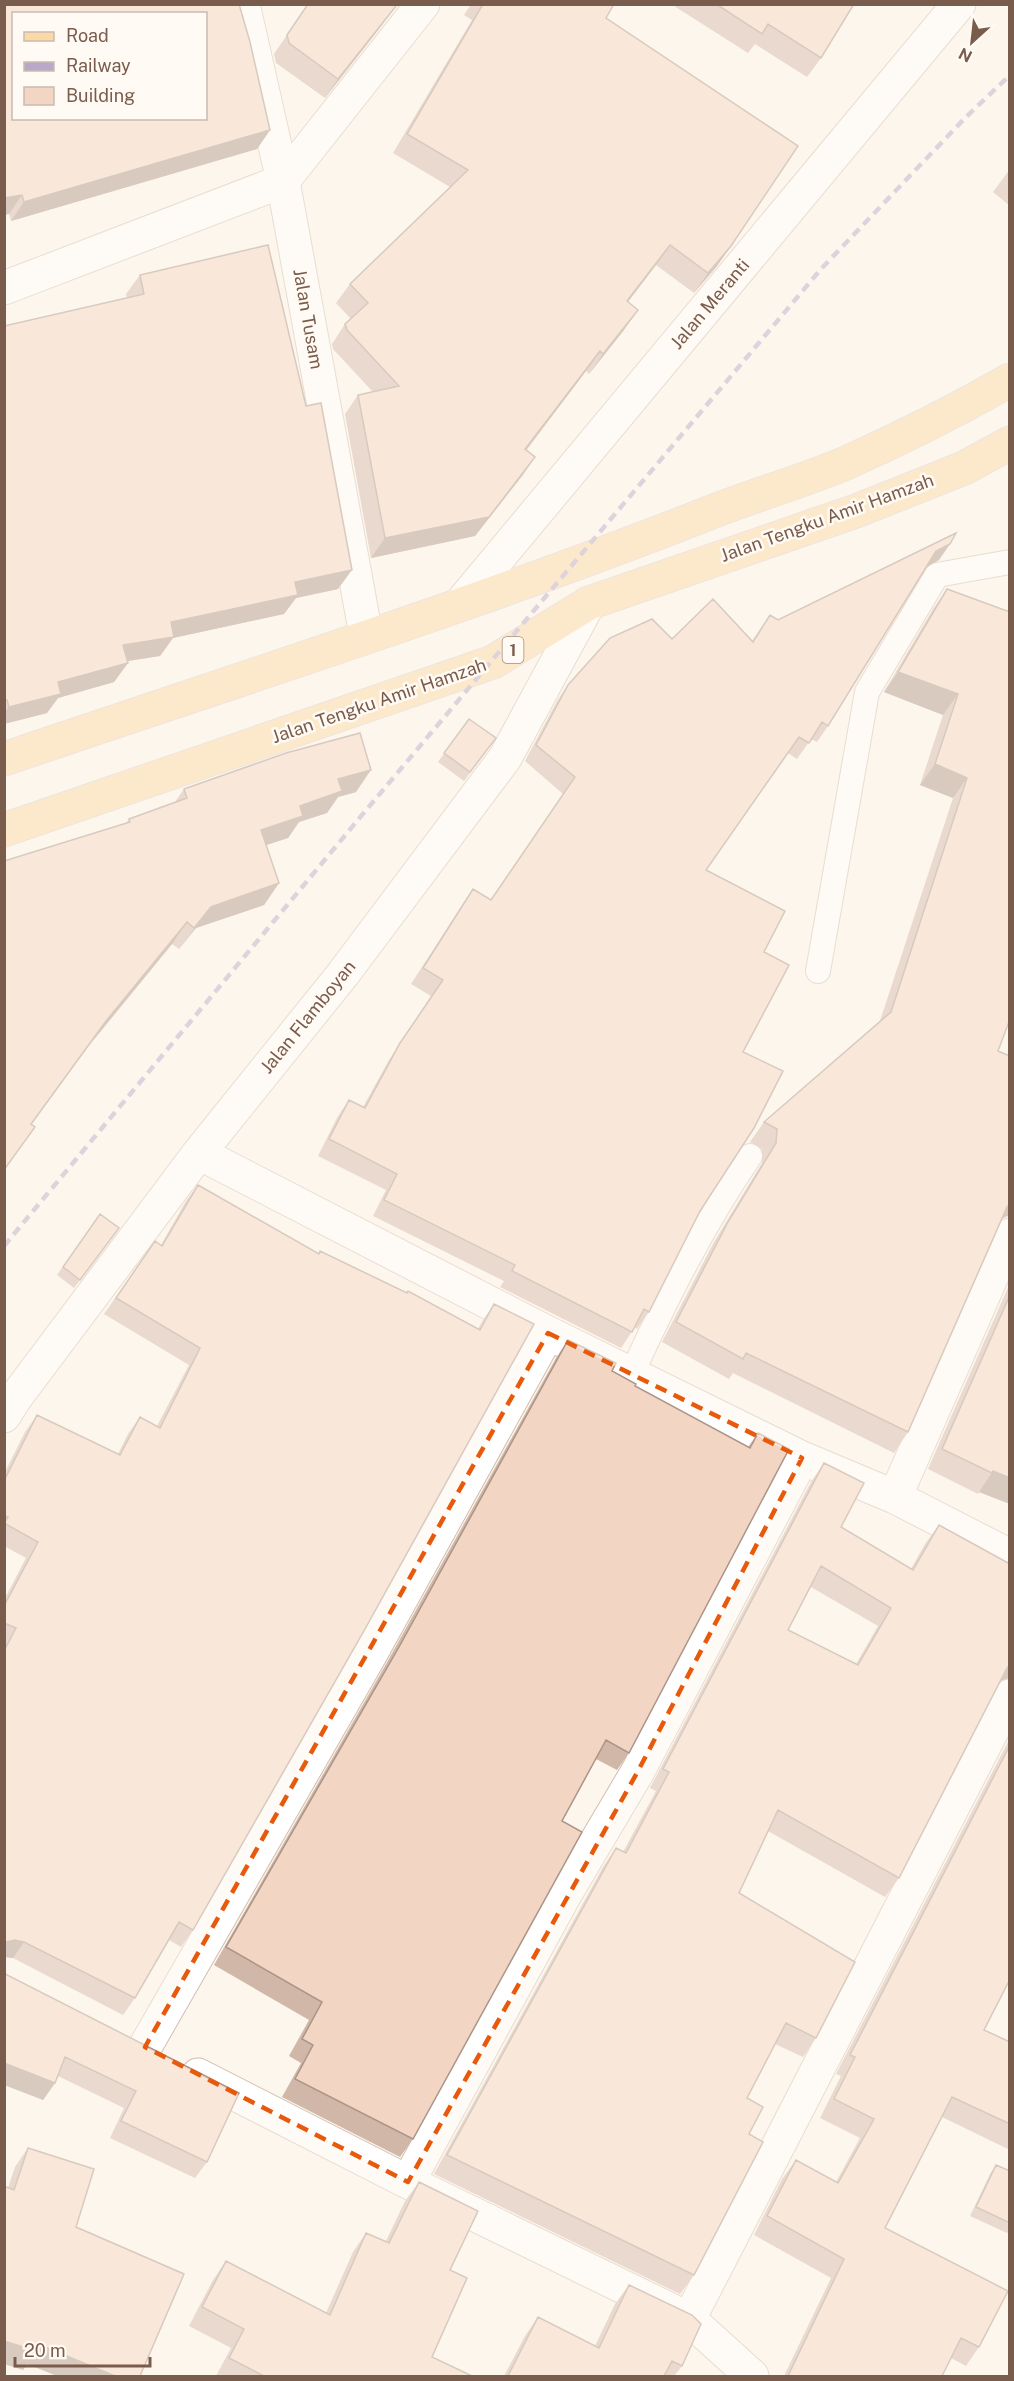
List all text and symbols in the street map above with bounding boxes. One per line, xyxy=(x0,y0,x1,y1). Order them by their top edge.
legend xyxy=(12,12,207,120)
north arrow xyxy=(942,12,1002,72)
text: Road xyxy=(66,25,109,46)
text: N xyxy=(956,44,975,66)
text: Railway xyxy=(66,55,131,76)
text: Building xyxy=(66,85,135,106)
street label: Jalan Meranti xyxy=(666,254,753,353)
street label: Jalan Tusam xyxy=(289,267,328,371)
street label: Jalan Tengku Amir Hamzah xyxy=(717,469,936,566)
road number: 1 xyxy=(502,637,524,663)
street label: Jalan Tengku Amir Hamzah xyxy=(269,654,489,747)
street label: Jalan Flamboyan xyxy=(256,956,360,1077)
scale bar xyxy=(15,2330,150,2368)
text: 20 m xyxy=(24,2340,66,2361)

